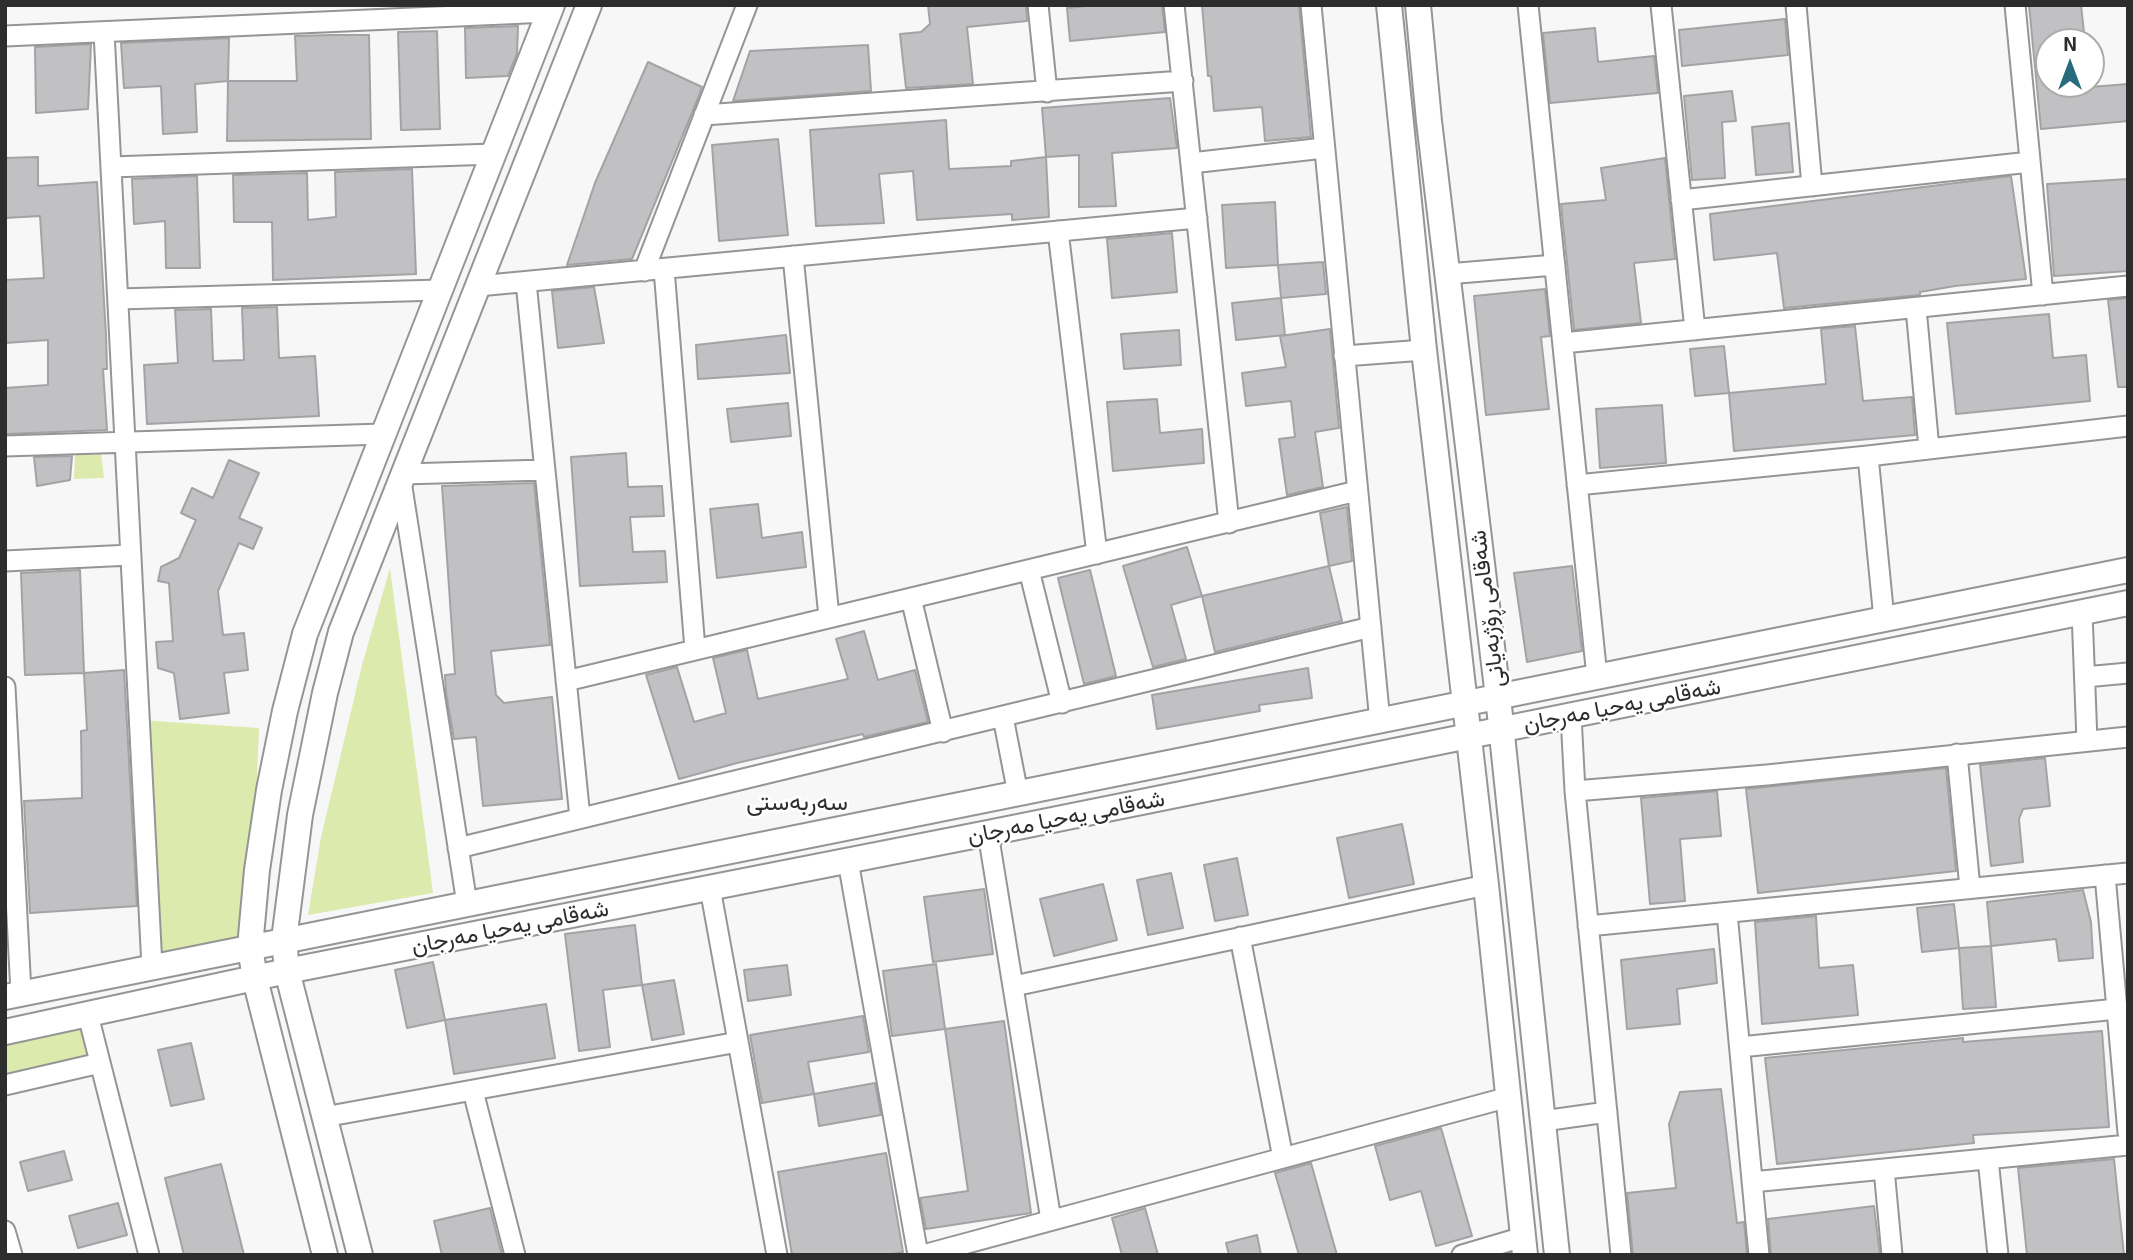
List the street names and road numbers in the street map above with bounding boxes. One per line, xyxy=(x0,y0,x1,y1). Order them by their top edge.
street label: شەقامی ڕۆژبەیانی xyxy=(1464,529,1510,689)
street label: شەقامی یەحیا مەرجان xyxy=(1521,672,1723,738)
street label: شەقامی یەحیا مەرجان xyxy=(965,784,1167,850)
street label: شەقامی یەحیا مەرجان xyxy=(409,894,611,960)

